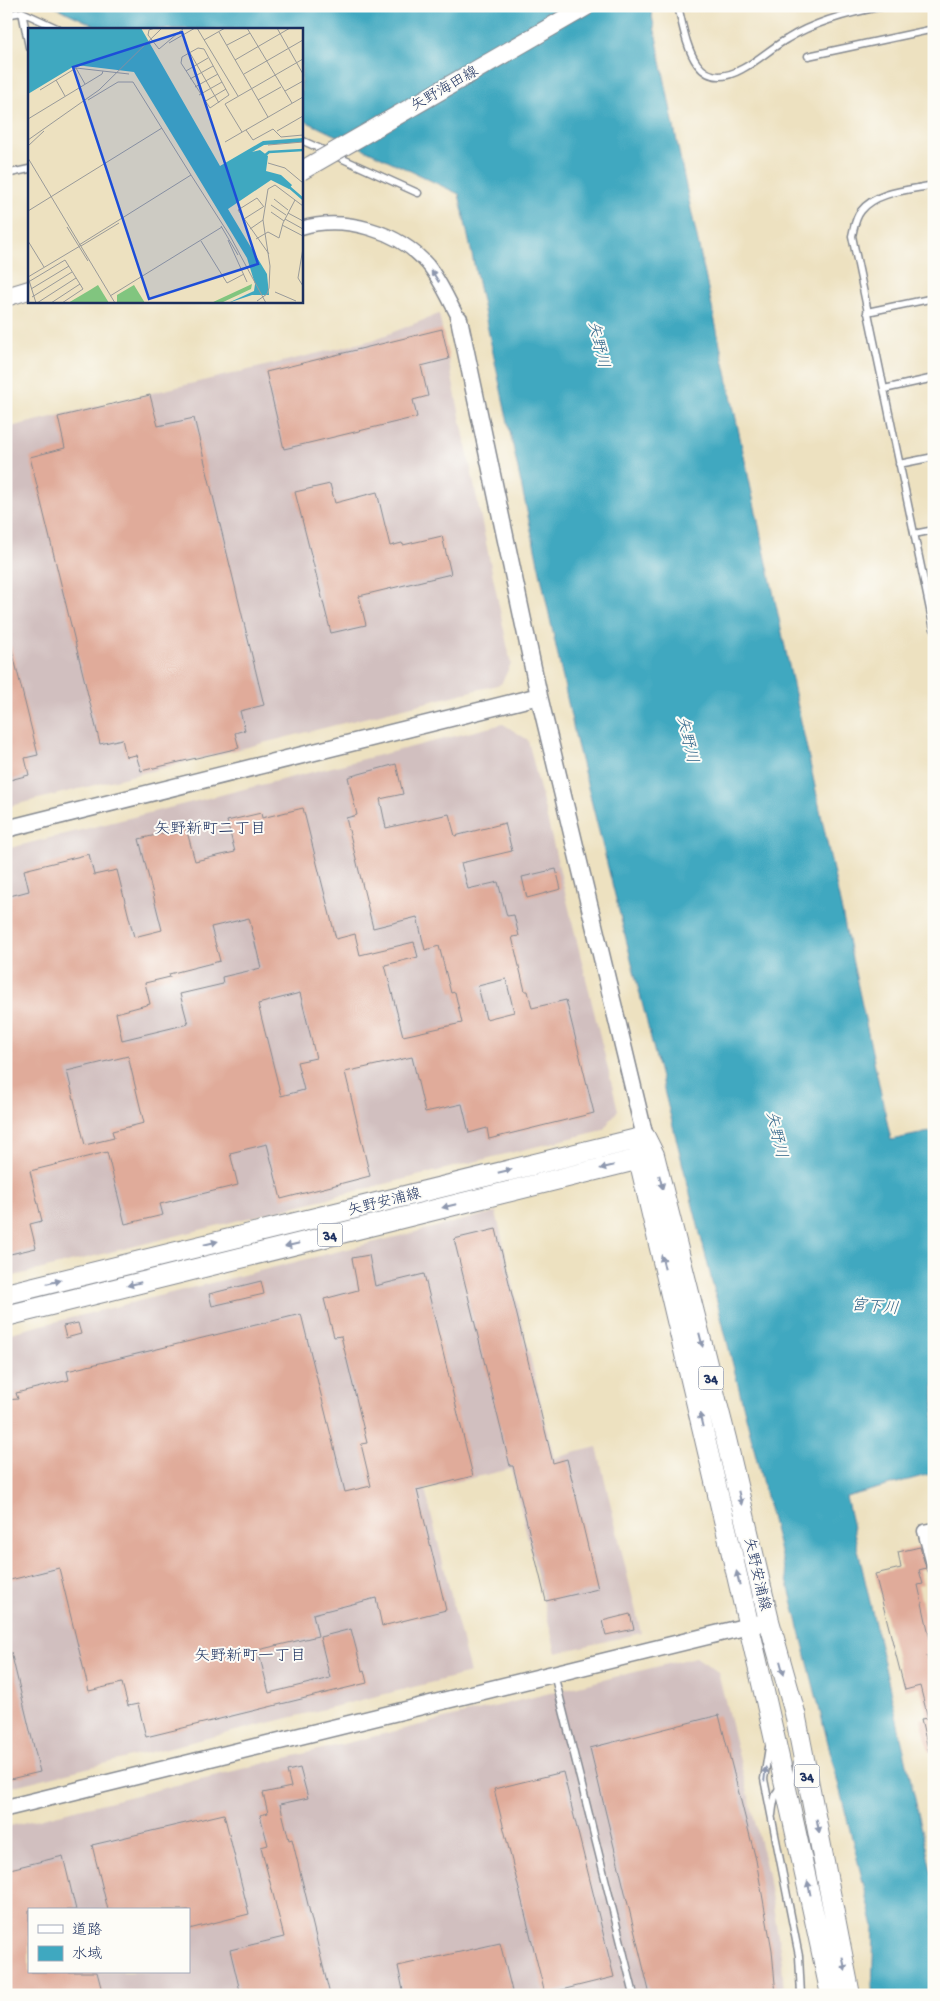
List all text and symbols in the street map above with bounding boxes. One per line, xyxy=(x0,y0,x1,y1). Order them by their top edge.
inset map xyxy=(28,28,302,302)
street label: 矢野海田線 xyxy=(408,62,482,116)
one-way arrow xyxy=(430,270,439,283)
water label: 矢野川 xyxy=(582,319,612,370)
water label: 矢野川 xyxy=(671,714,701,765)
district label: 矢野新町二丁目 xyxy=(154,820,266,840)
water label: 矢野川 xyxy=(760,1109,790,1160)
one-way arrow xyxy=(600,1163,615,1171)
one-way arrow xyxy=(498,1167,513,1175)
one-way arrow xyxy=(657,1175,665,1190)
street label: 矢野安浦線 xyxy=(346,1184,423,1221)
one-way arrow xyxy=(442,1202,457,1210)
road number: 34 xyxy=(318,1224,342,1246)
one-way arrow xyxy=(204,1239,219,1247)
one-way arrow xyxy=(284,1241,299,1249)
one-way arrow xyxy=(659,1254,667,1269)
one-way arrow xyxy=(46,1278,61,1286)
one-way arrow xyxy=(126,1280,141,1288)
water label: 宮下川 xyxy=(850,1296,900,1320)
one-way arrow xyxy=(697,1332,705,1347)
road number: 34 xyxy=(698,1366,724,1390)
one-way arrow xyxy=(697,1413,705,1428)
one-way arrow xyxy=(736,1490,744,1505)
street label: 矢野安浦線 xyxy=(739,1536,774,1613)
one-way arrow xyxy=(734,1571,742,1586)
district label: 矢野新町一丁目 xyxy=(194,1647,306,1667)
one-way arrow xyxy=(779,1660,787,1675)
road number: 34 xyxy=(794,1764,820,1788)
one-way arrow xyxy=(761,1765,769,1781)
one-way arrow xyxy=(814,1819,822,1835)
one-way arrow xyxy=(804,1880,812,1896)
legend xyxy=(28,1908,190,1974)
text: 道路 xyxy=(72,1922,102,1940)
text: 水域 xyxy=(72,1945,102,1964)
one-way arrow xyxy=(840,1956,848,1971)

